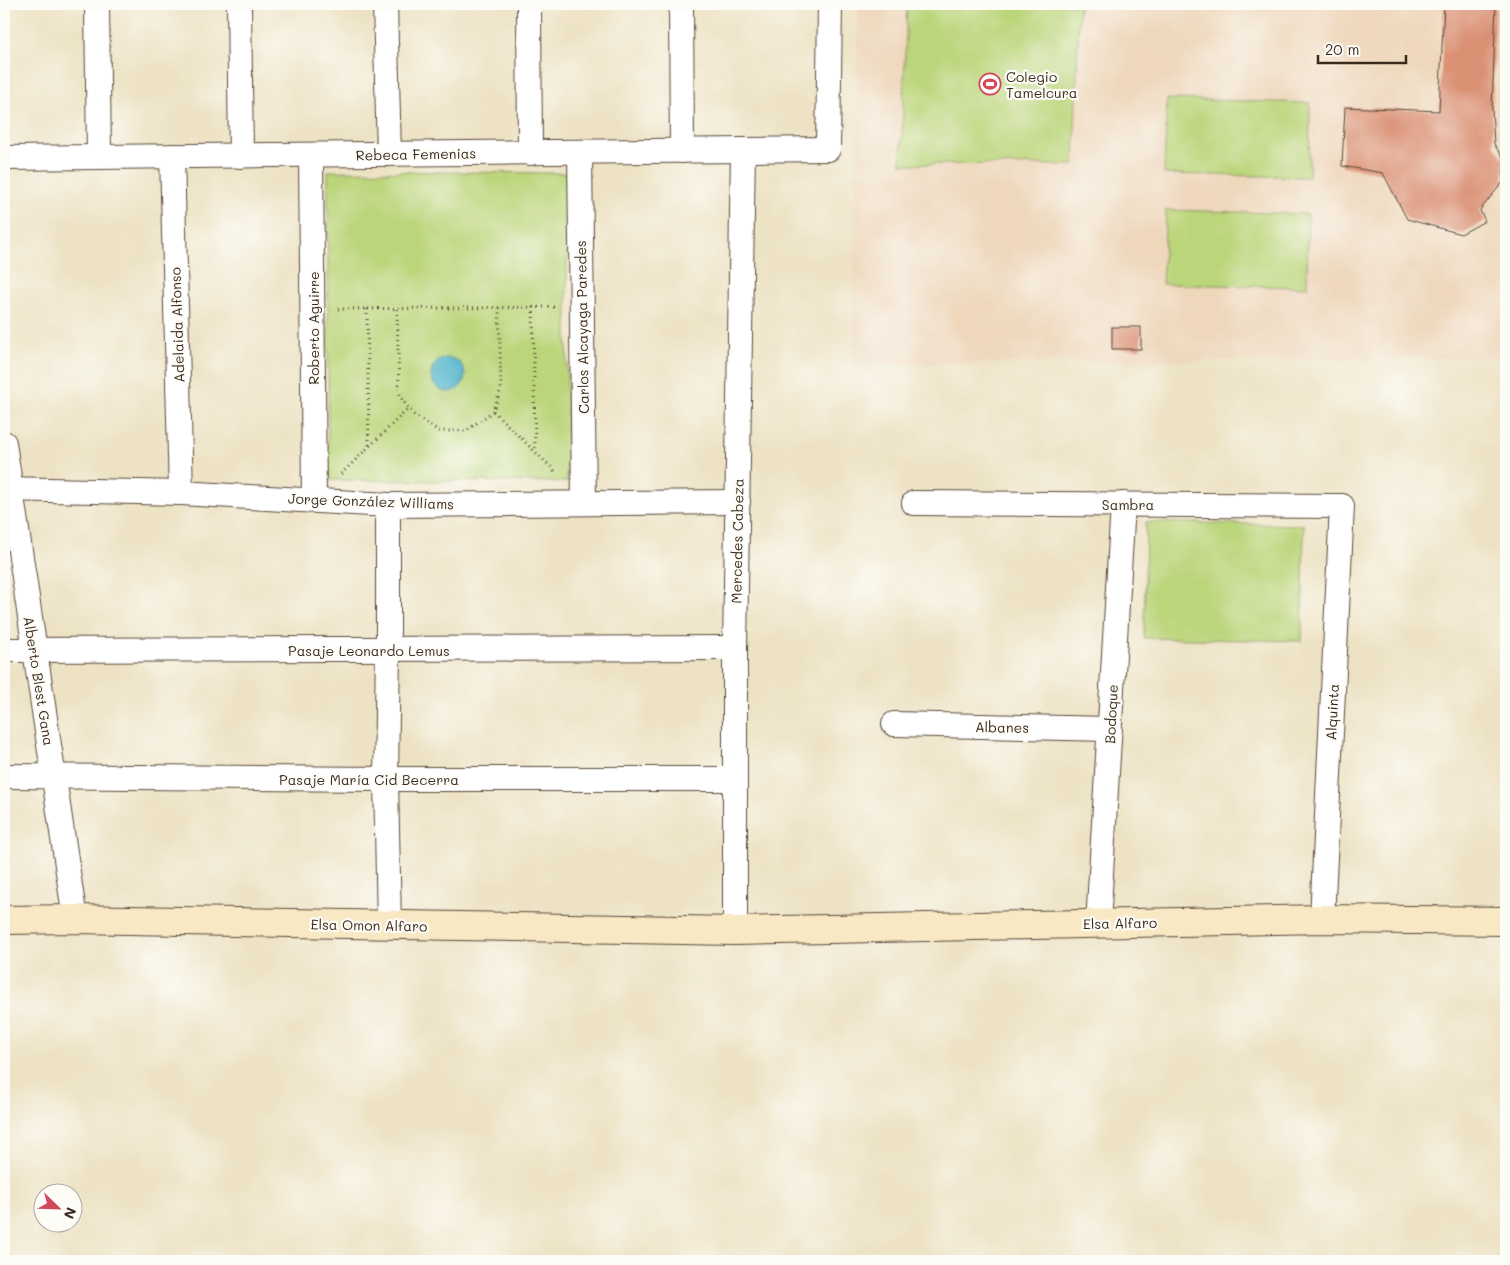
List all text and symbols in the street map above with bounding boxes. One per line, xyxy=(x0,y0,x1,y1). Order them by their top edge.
scale bar xyxy=(1318,32,1405,64)
text: 20 m xyxy=(1325,39,1359,59)
place label: Colegio Tamelcura xyxy=(1006,67,1078,102)
sports icon: Colegio Tamelcura xyxy=(978,72,1002,96)
street label: Rebeca Femenias xyxy=(356,143,476,165)
street label: Carlos Alcayaga Paredes xyxy=(571,240,593,414)
street label: Adelaida Alfonso xyxy=(165,267,189,383)
street label: Roberto Aguirre xyxy=(304,271,323,385)
street label: Mercedes Cabeza xyxy=(726,478,748,604)
street label: Jorge González Williams xyxy=(288,489,454,513)
street label: Sambra xyxy=(1102,495,1154,514)
street label: Alberto Blest Gana xyxy=(19,615,59,747)
street label: Pasaje Leonardo Lemus xyxy=(288,641,450,660)
street label: Alquinta xyxy=(1321,683,1343,741)
street label: Bodoque xyxy=(1100,684,1122,744)
street label: Albanes xyxy=(975,717,1029,737)
street label: Pasaje María Cid Becerra xyxy=(279,770,459,789)
street label: Elsa Alfaro xyxy=(1083,913,1157,933)
street label: Elsa Omon Alfaro xyxy=(310,914,428,936)
north arrow xyxy=(32,1182,82,1232)
text: N xyxy=(60,1205,81,1222)

